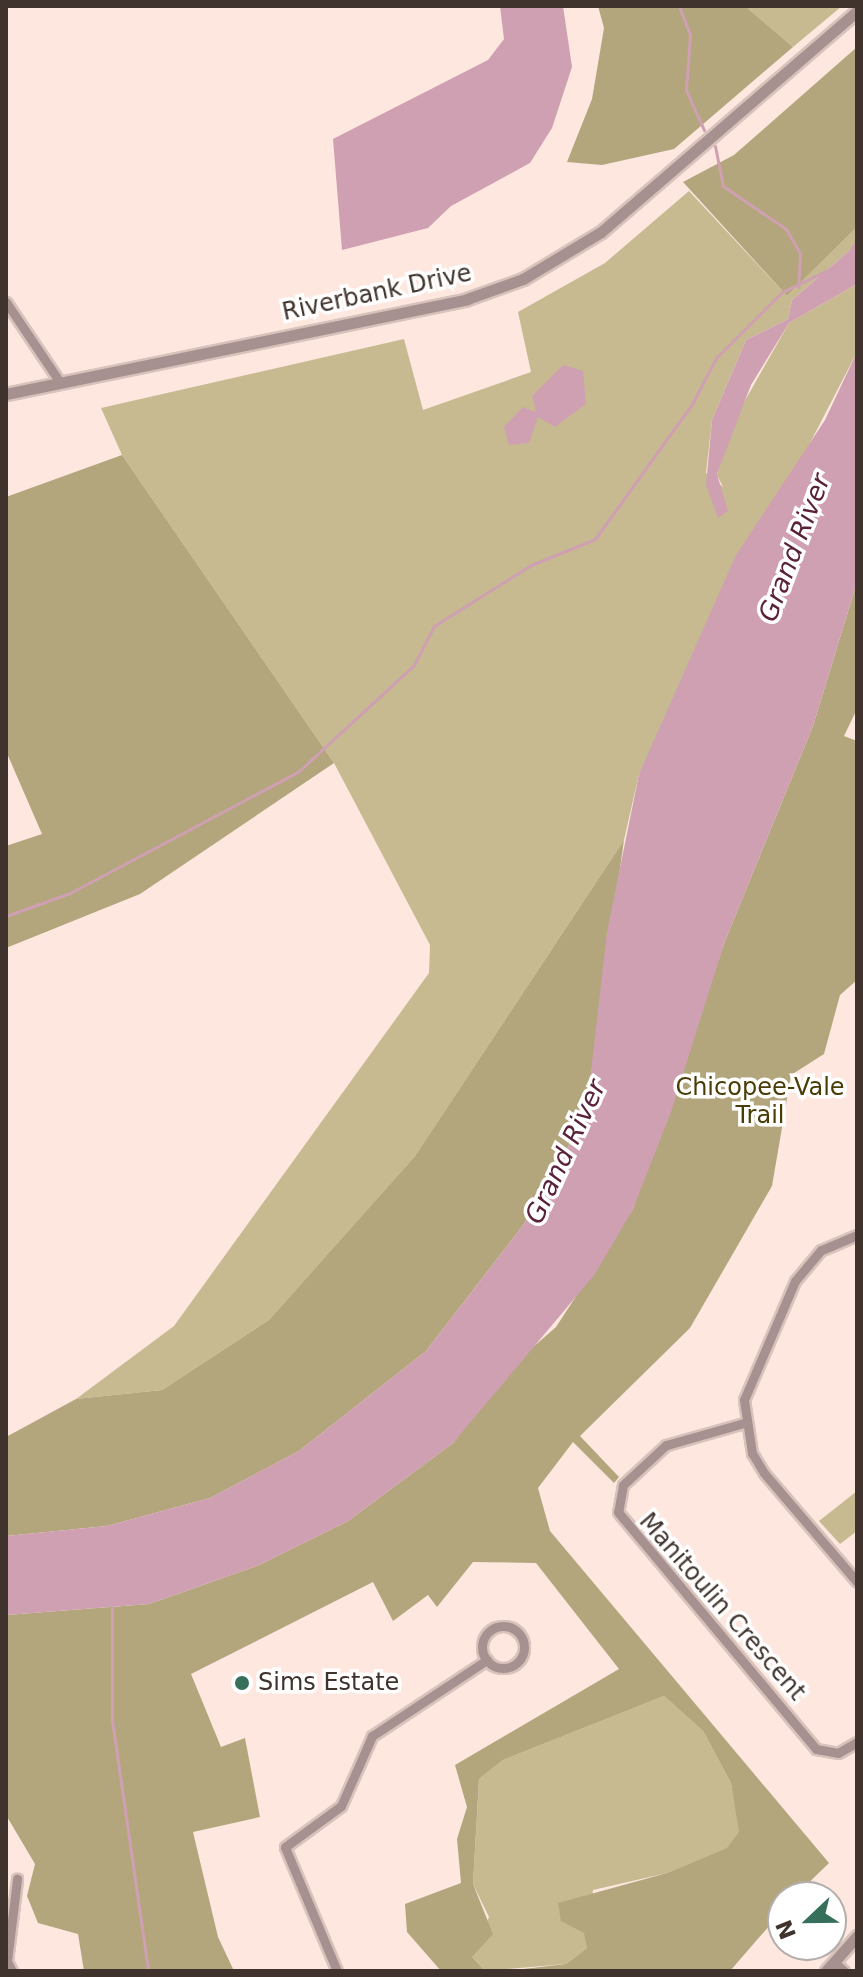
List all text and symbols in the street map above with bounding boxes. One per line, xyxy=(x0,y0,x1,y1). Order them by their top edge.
street label: Riverbank Drive xyxy=(280,259,474,327)
water label: Grand River xyxy=(753,470,837,626)
park label: Chicopee-Vale Trail xyxy=(675,1074,845,1130)
water label: Grand River xyxy=(519,1075,613,1229)
street label: Manitoulin Crescent xyxy=(633,1507,811,1707)
place label: Sims Estate xyxy=(258,1669,399,1697)
marker: Sims Estate xyxy=(233,1674,251,1692)
north arrow xyxy=(767,1881,847,1961)
text: N xyxy=(771,1916,801,1943)

